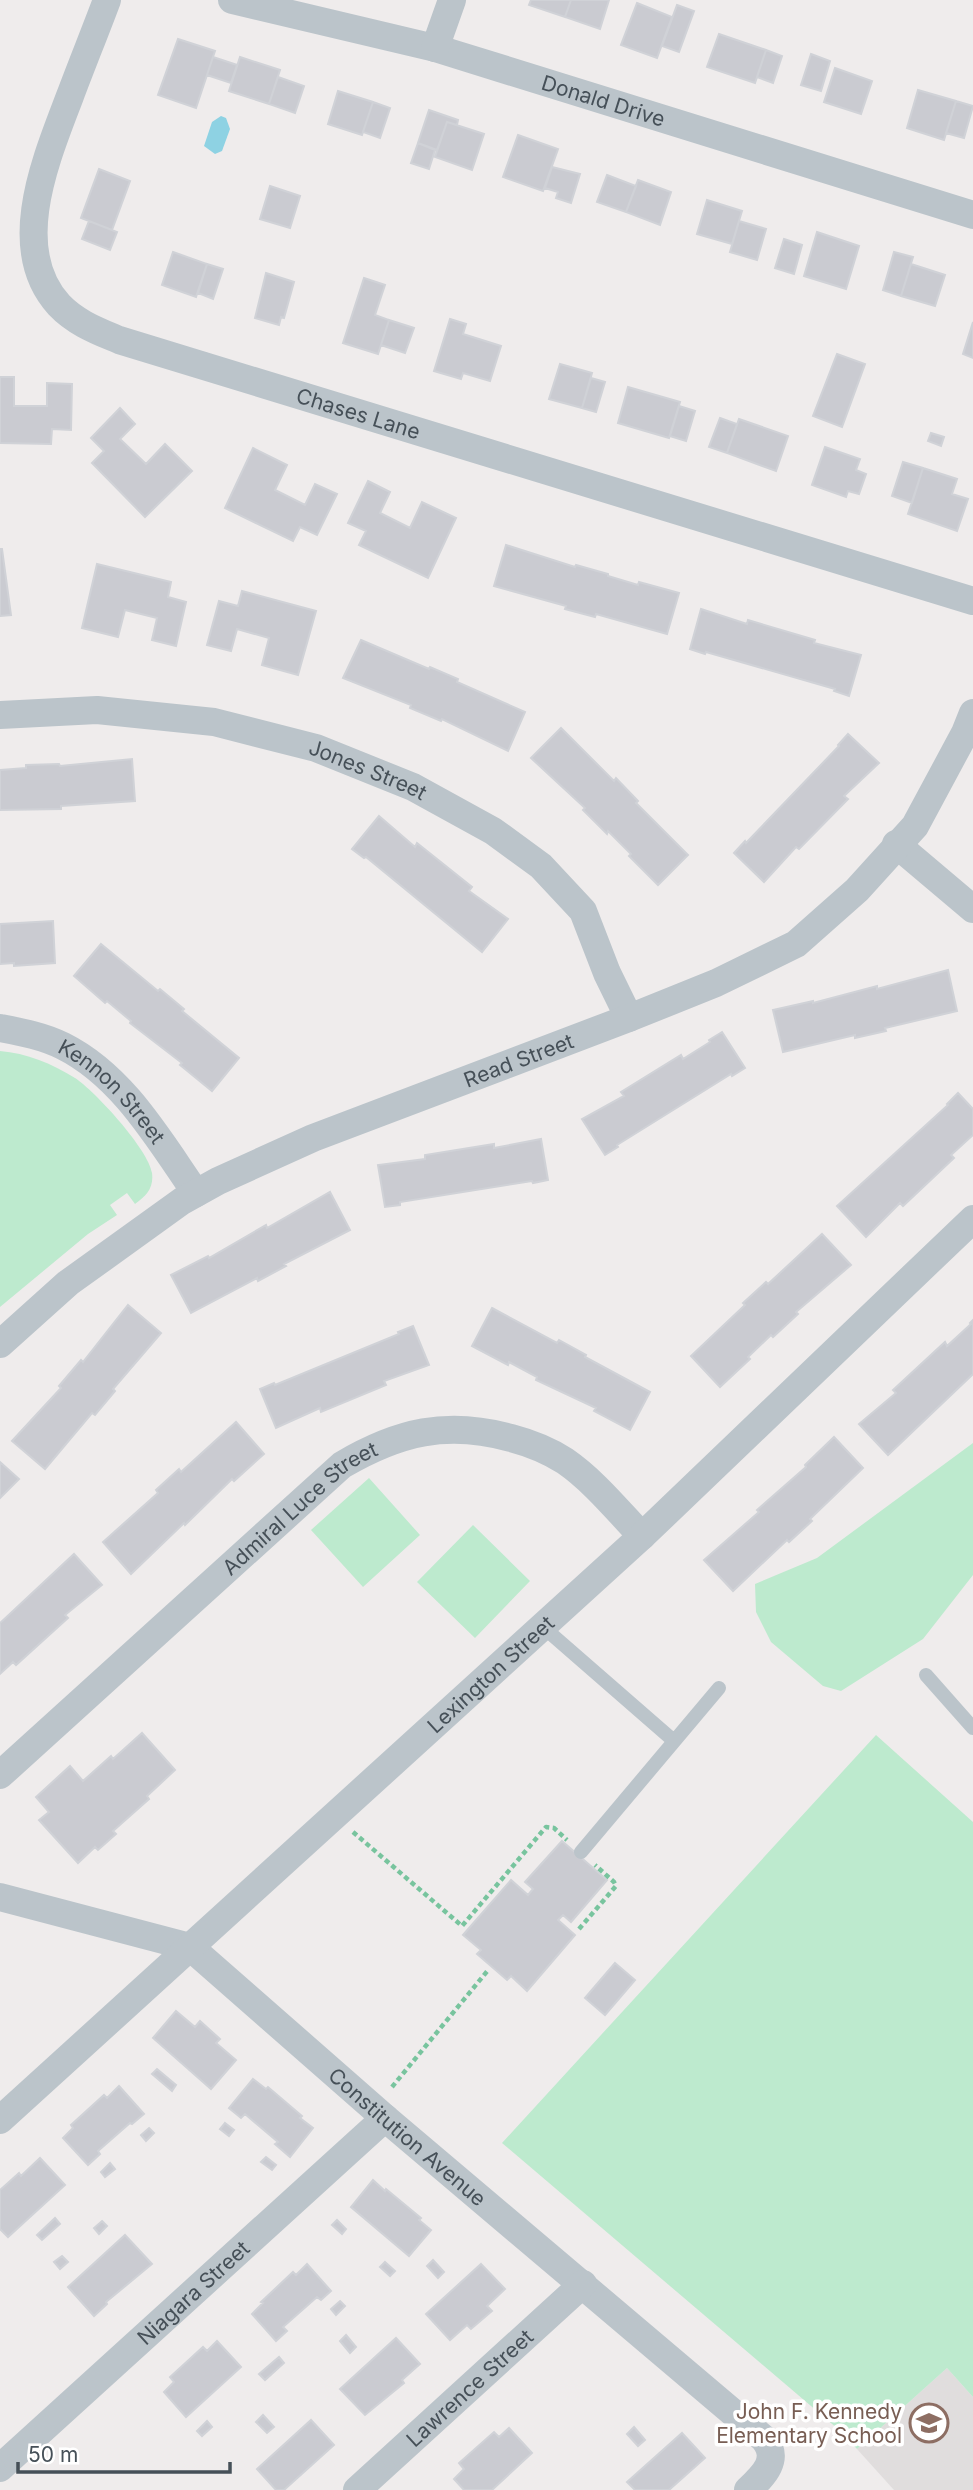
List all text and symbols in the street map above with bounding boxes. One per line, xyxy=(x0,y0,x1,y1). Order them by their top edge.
street label: Donald Drive xyxy=(539,69,668,131)
street label: Chases Lane xyxy=(293,382,423,444)
street label: Jones Street xyxy=(306,734,432,805)
street label: Read Street xyxy=(460,1028,577,1092)
street label: Kennon Street xyxy=(55,1034,171,1148)
street label: Admiral Luce Street xyxy=(217,1436,381,1580)
street label: Lexington Street xyxy=(422,1610,559,1738)
street label: Constitution Avenue xyxy=(324,2062,491,2211)
street label: Niagara Street xyxy=(132,2235,254,2350)
street label: Lawrence Street xyxy=(401,2324,538,2452)
place label: John F. Kennedy Elementary School xyxy=(716,2399,902,2448)
school or university icon: John F. Kennedy Elementary School xyxy=(908,2402,950,2444)
scale bar xyxy=(18,2430,229,2474)
text: 50 m xyxy=(28,2442,78,2467)

